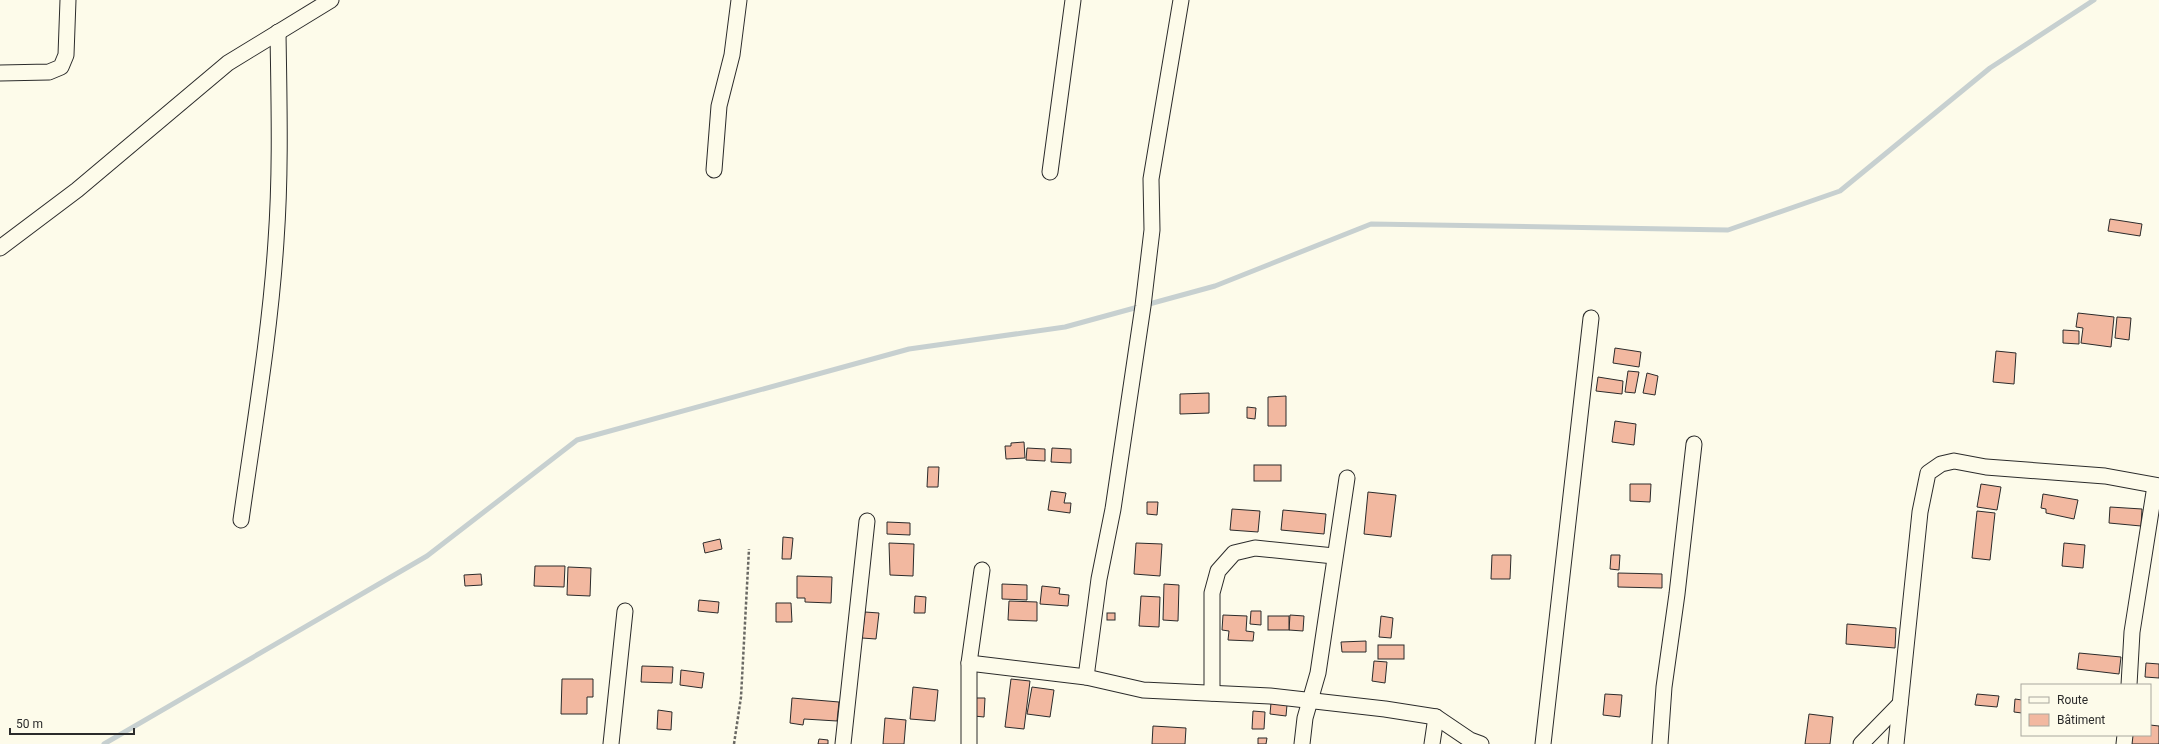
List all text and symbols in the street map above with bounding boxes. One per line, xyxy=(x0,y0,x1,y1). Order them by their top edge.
legend xyxy=(2021,684,2151,736)
text: Route xyxy=(2057,693,2088,707)
scale bar xyxy=(10,710,134,736)
text: Bâtiment xyxy=(2057,713,2105,727)
text: 50 m xyxy=(16,717,43,731)

